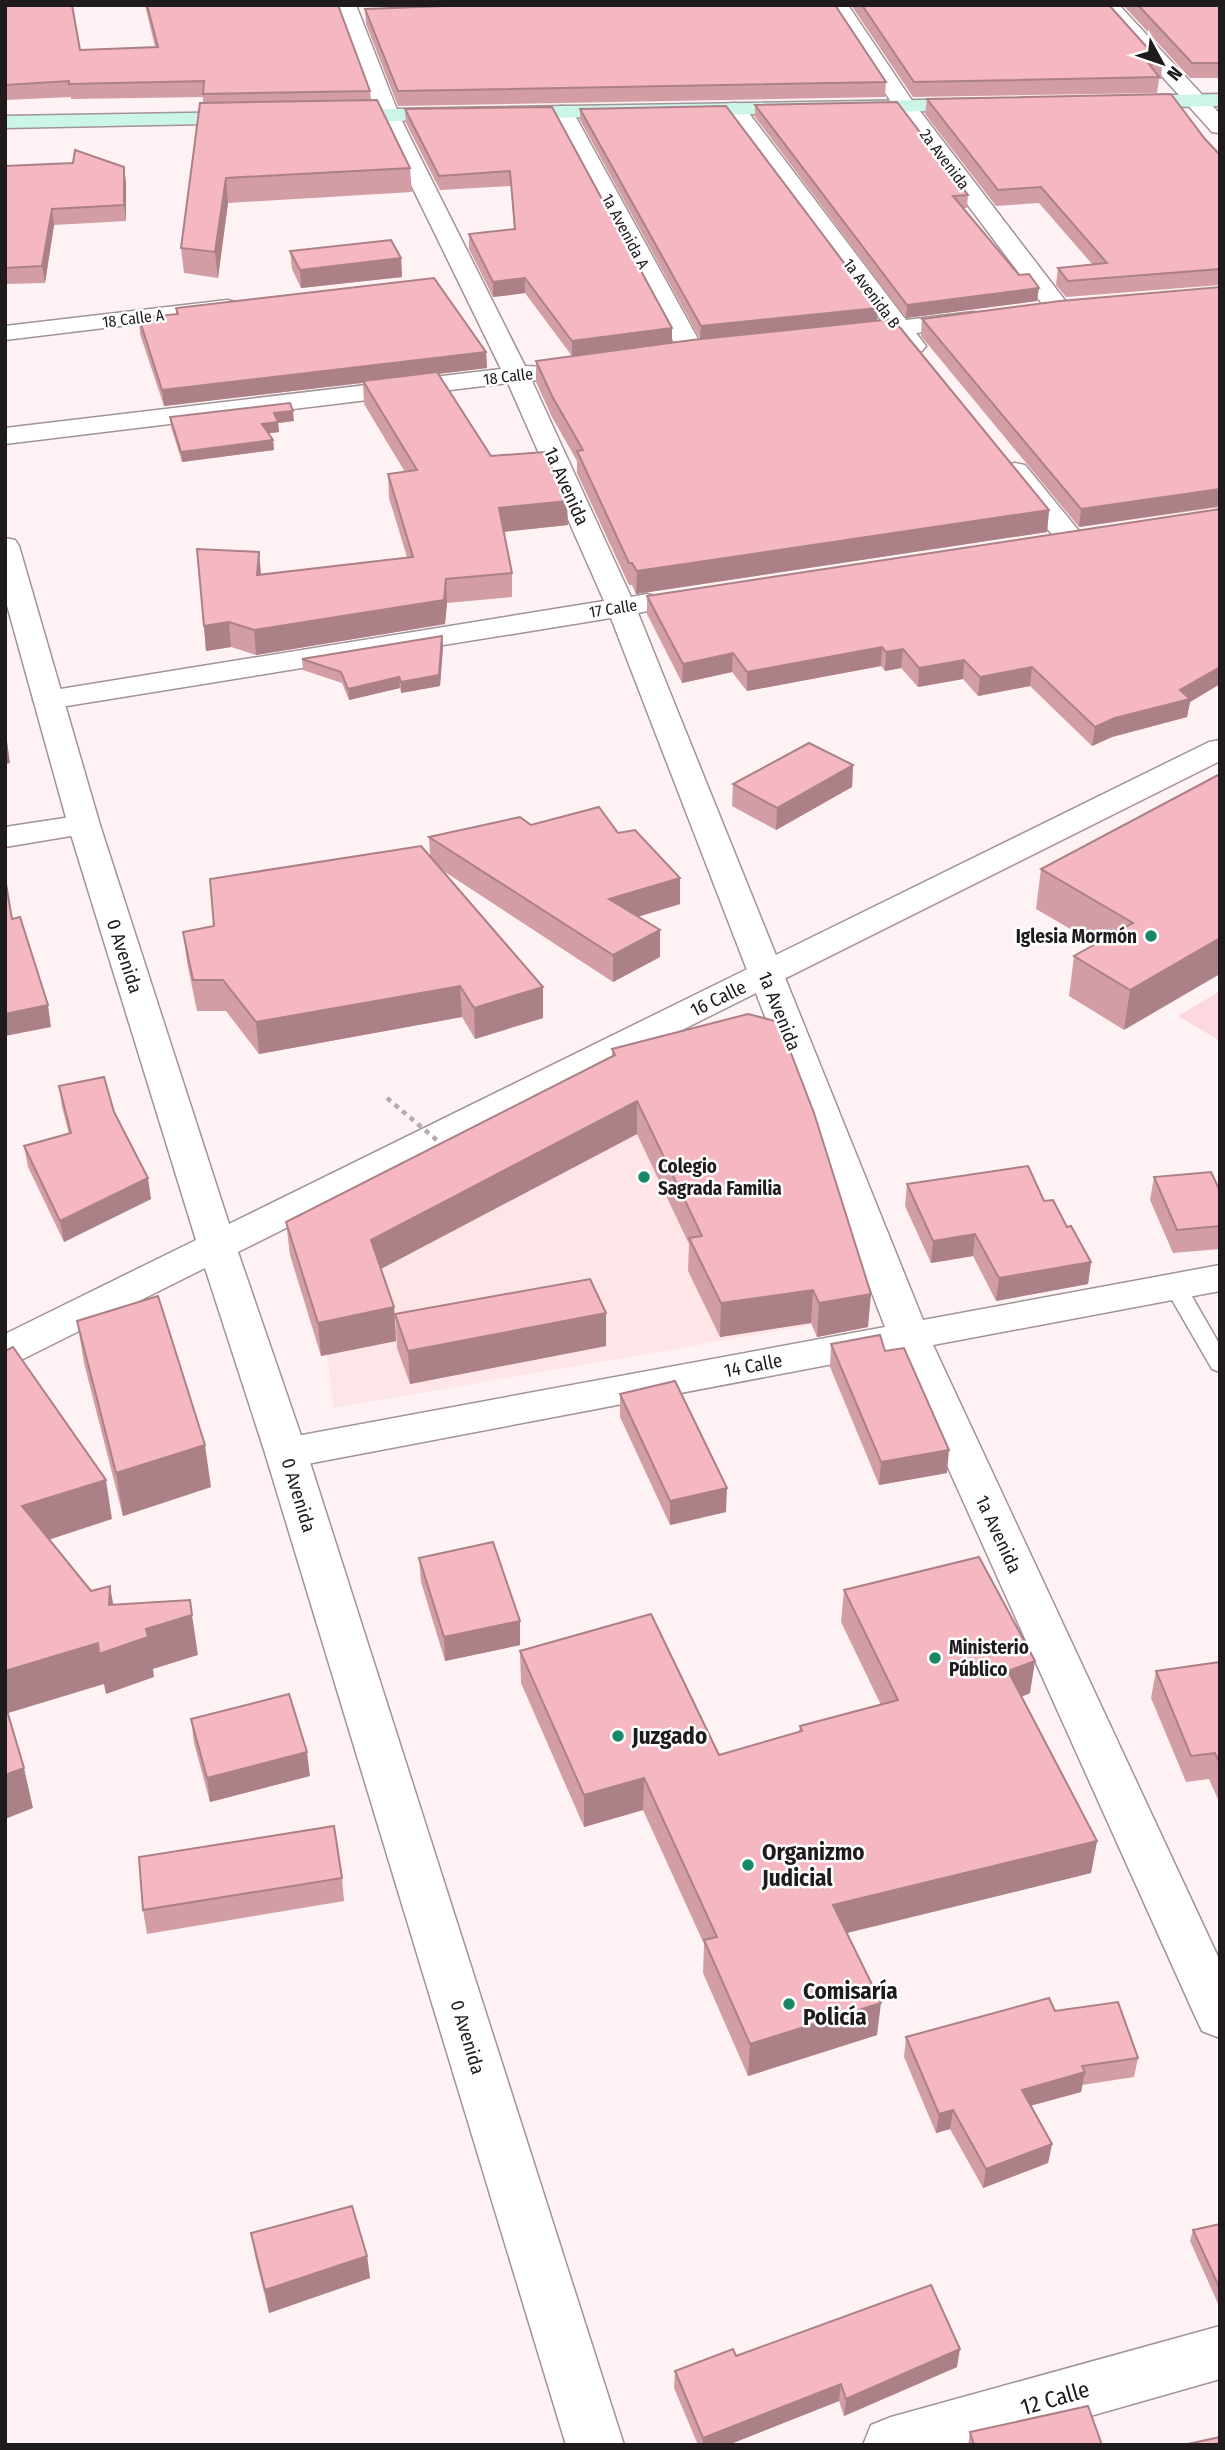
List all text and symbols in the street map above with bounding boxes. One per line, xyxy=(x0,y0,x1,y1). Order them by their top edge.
north arrow xyxy=(1127,28,1197,98)
text: N xyxy=(1162,62,1187,85)
street label: 2a Avenida xyxy=(916,125,974,193)
street label: 1a Avenida A xyxy=(598,190,654,273)
street label: 1a Avenida B xyxy=(839,255,904,332)
street label: 18 Calle A xyxy=(101,305,166,332)
street label: 18 Calle xyxy=(482,364,534,389)
street label: 1a Avenida xyxy=(539,443,594,529)
street label: 17 Calle xyxy=(588,595,639,622)
street label: 0 Avenida xyxy=(102,916,147,996)
place label: Iglesia Mormón xyxy=(1016,925,1137,948)
marker: Iglesia Mormón xyxy=(1143,928,1159,944)
street label: 1a Avenida xyxy=(753,968,806,1054)
street label: 16 Calle xyxy=(687,975,750,1022)
place label: Colegio Sagrada Familia xyxy=(658,1155,782,1200)
marker: Colegio Sagrada Familia xyxy=(636,1169,652,1185)
street label: 14 Calle xyxy=(722,1349,784,1382)
street label: 0 Avenida xyxy=(276,1455,321,1535)
street label: 1a Avenida xyxy=(971,1492,1027,1577)
place label: Ministerio Público xyxy=(949,1636,1029,1681)
marker: Ministerio Público xyxy=(927,1650,943,1666)
place label: Juzgado xyxy=(631,1722,707,1750)
marker: Juzgado xyxy=(610,1728,626,1744)
place label: Organizmo Judicial xyxy=(761,1838,864,1892)
marker: Organizmo Judicial xyxy=(740,1857,756,1873)
place label: Comisaría Policía xyxy=(803,1977,898,2031)
marker: Comisaría Policía xyxy=(781,1996,797,2012)
street label: 0 Avenida xyxy=(445,1997,490,2077)
street label: 12 Calle xyxy=(1017,2375,1093,2421)

